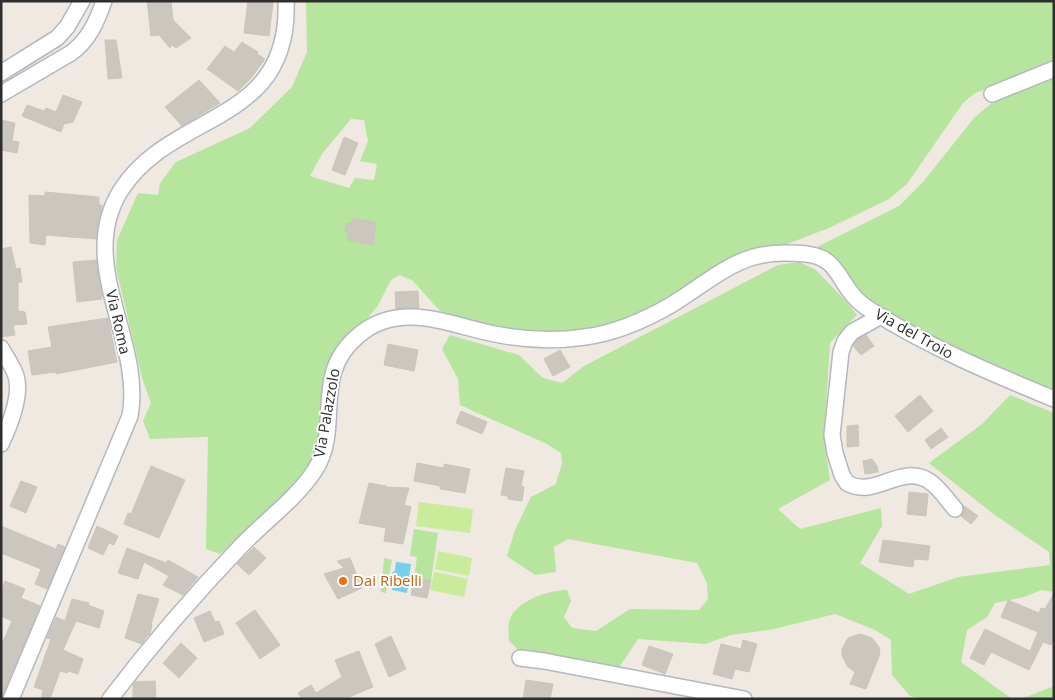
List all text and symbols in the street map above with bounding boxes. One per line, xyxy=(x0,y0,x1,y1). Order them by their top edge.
street label: Via Roma xyxy=(102,288,136,356)
street label: Via del Troio xyxy=(872,303,957,363)
street label: Via Palazzolo xyxy=(308,367,344,459)
place label: Dai Ribelli xyxy=(353,570,422,590)
marker: Dai Ribelli xyxy=(337,575,349,587)

